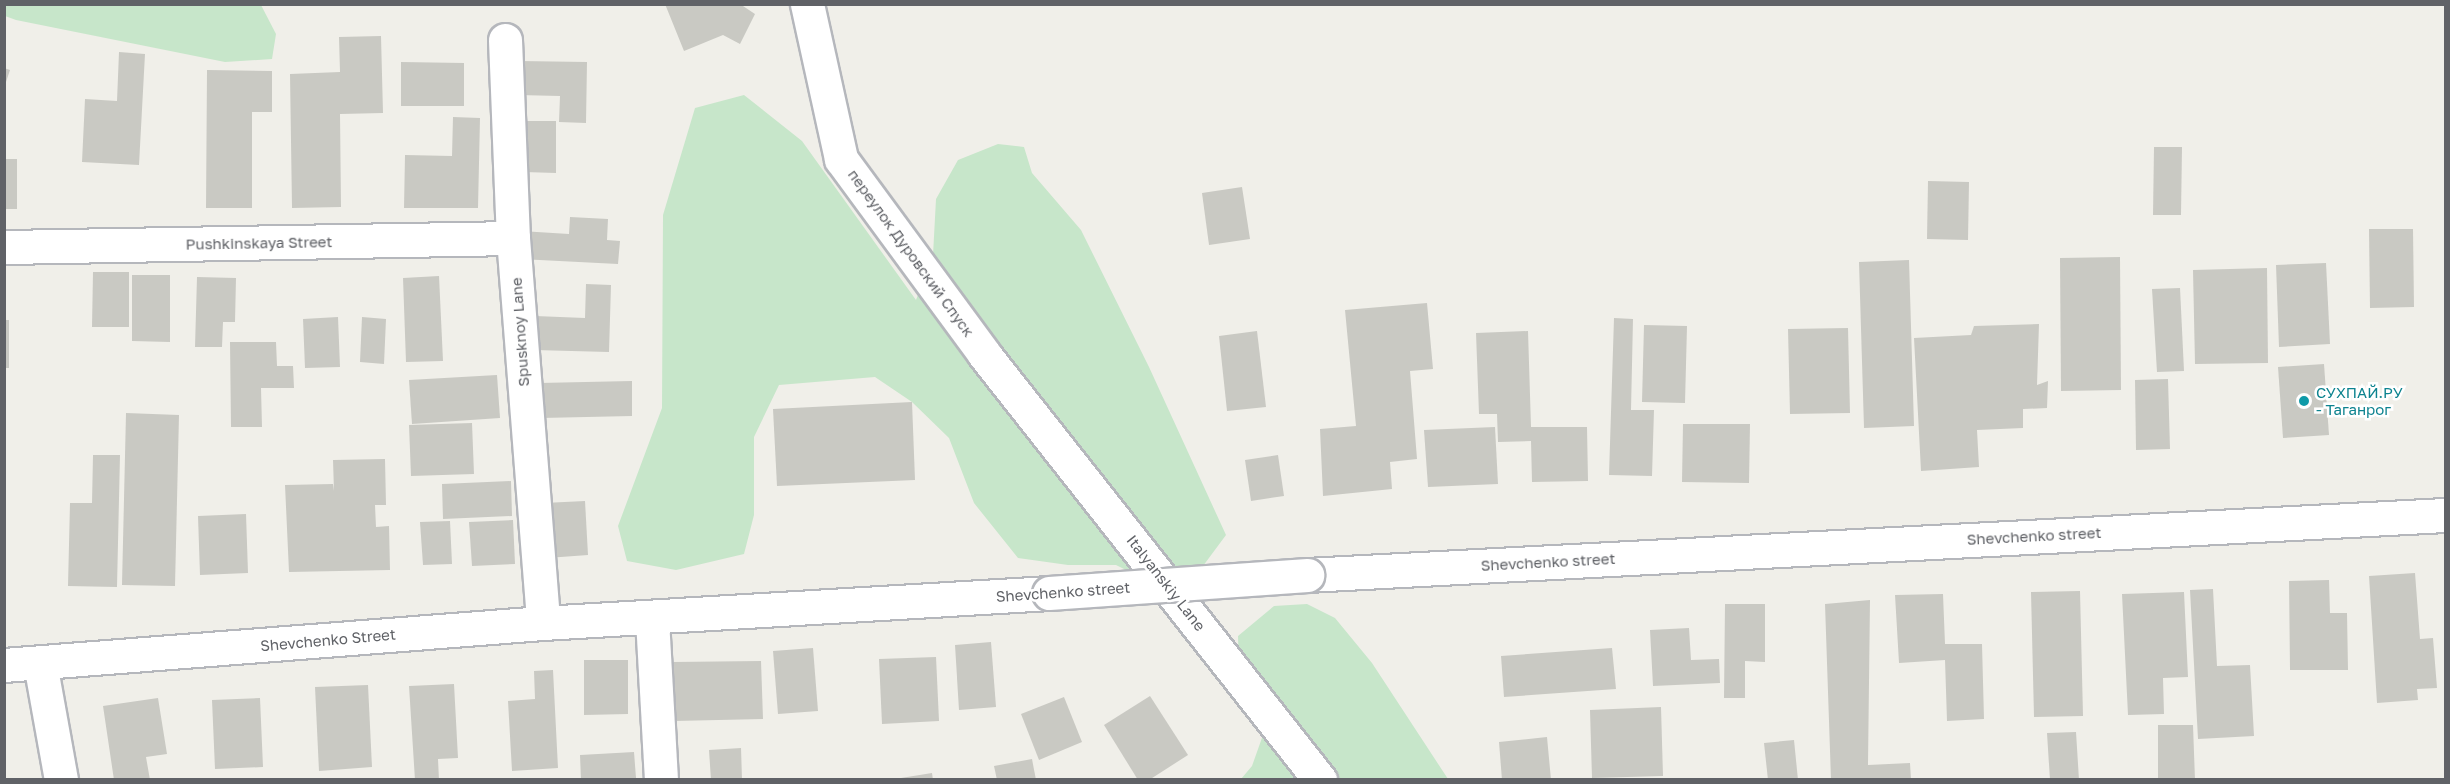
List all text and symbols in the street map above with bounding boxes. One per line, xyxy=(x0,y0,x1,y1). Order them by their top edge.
street label: переулок Дуровский Спуск xyxy=(844,166,978,340)
street label: Pushkinskaya Street xyxy=(185,233,333,253)
street label: Spusknoy Lane xyxy=(507,277,533,387)
place label: СУХПАЙ.РУ - Таганрог xyxy=(2316,383,2403,418)
marker: СУХПАЙ.РУ - Таганрог xyxy=(2297,394,2311,408)
street label: Shevchenko street xyxy=(1966,523,2102,549)
street label: Italyanskiy Lane xyxy=(1123,531,1209,635)
street label: Shevchenko street xyxy=(1480,549,1616,575)
street label: Shevchenko street xyxy=(995,578,1131,606)
street label: Shevchenko Street xyxy=(259,625,397,655)

